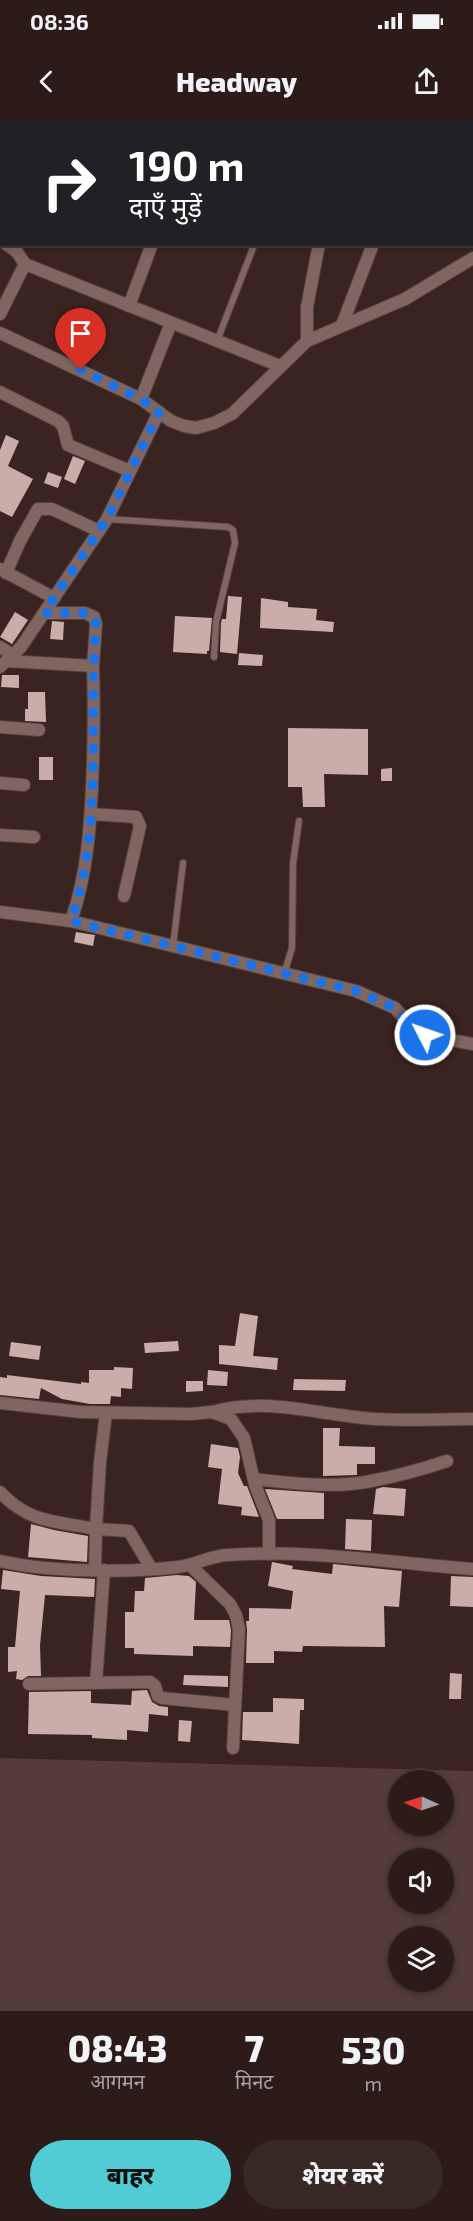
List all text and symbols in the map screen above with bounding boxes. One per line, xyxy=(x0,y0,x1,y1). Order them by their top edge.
text: 08:36 xyxy=(30,8,89,34)
icon: back xyxy=(30,65,63,98)
text: Headway xyxy=(176,65,297,97)
icon: share xyxy=(410,65,443,98)
text: 190 m xyxy=(129,139,245,189)
icon: right xyxy=(30,144,108,222)
text: दाएँ मुड़ें xyxy=(129,190,202,222)
pin xyxy=(55,308,106,370)
icon: arrive xyxy=(64,317,97,350)
position arrow xyxy=(393,1003,457,1067)
north arrow xyxy=(388,1770,454,1836)
map controls xyxy=(388,1770,454,1992)
button: sound xyxy=(388,1848,454,1914)
button: layers xyxy=(388,1926,454,1992)
text: 08:43 xyxy=(68,2026,167,2069)
text: 7 xyxy=(245,2026,264,2069)
text: 530 xyxy=(341,2028,405,2071)
text: आगमन xyxy=(90,2069,145,2093)
text: मिनट xyxy=(235,2069,273,2093)
text: m xyxy=(364,2071,382,2095)
button: बाहर xyxy=(30,2140,231,2209)
button: शेयर करें xyxy=(243,2140,443,2209)

